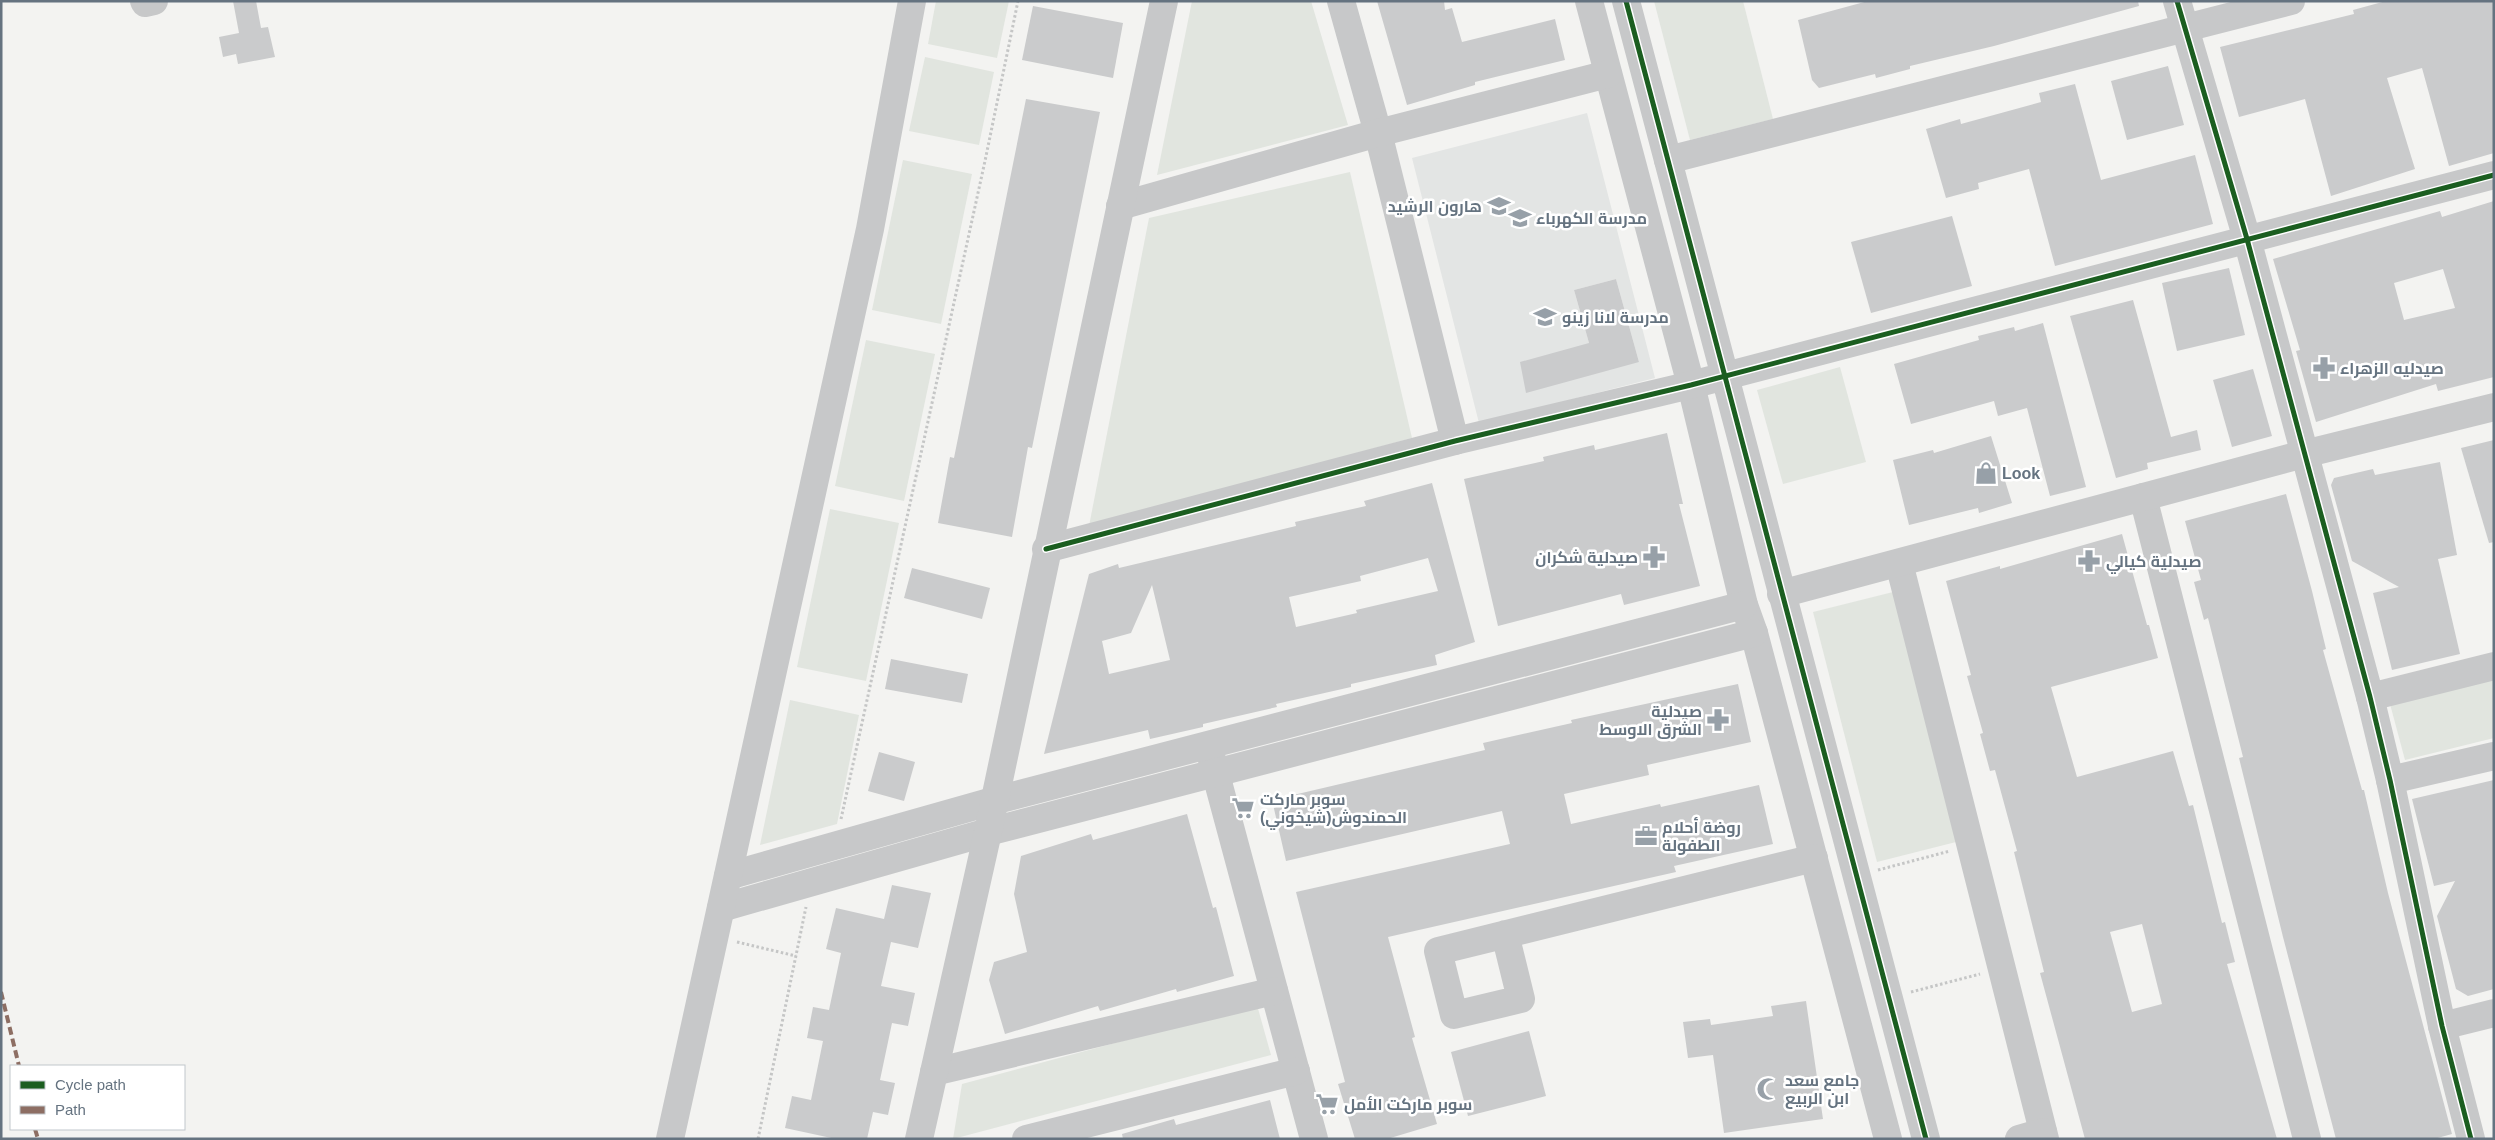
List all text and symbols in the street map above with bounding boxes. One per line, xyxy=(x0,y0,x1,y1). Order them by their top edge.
school or university icon: هارون الرشيد xyxy=(1486,193,1512,219)
place label: هارون الرشيد xyxy=(1388,198,1482,216)
school or university icon: مدرسة الكهرباء xyxy=(1507,205,1533,231)
place label: مدرسة الكهرباء xyxy=(1536,210,1647,228)
school or university icon: مدرسة لانا زينو xyxy=(1532,304,1558,330)
place label: مدرسة لانا زينو xyxy=(1562,309,1669,327)
pharmacy icon: صيدليه الزهراء xyxy=(2311,355,2337,381)
place label: صيدليه الزهراء xyxy=(2340,360,2444,378)
shop icon: Look xyxy=(1973,460,1999,486)
place label: Look xyxy=(2002,465,2040,482)
pharmacy icon: صيدلية شكران xyxy=(1641,544,1667,570)
pharmacy icon: صيدلية كيالي xyxy=(2076,548,2102,574)
place label: صيدلية شكران xyxy=(1535,549,1638,567)
place label: صيدلية كيالي xyxy=(2106,553,2202,574)
place label: صيدلية الشرق الاوسط xyxy=(1599,703,1702,739)
pharmacy icon: صيدلية الشرق الاوسط xyxy=(1705,707,1731,733)
place label: سوبر ماركت الحمندوش(شيخوني) xyxy=(1260,791,1407,830)
supermarket icon: سوبر ماركت الحمندوش(شيخوني) xyxy=(1230,795,1256,821)
place label: روضة أحلام الطفولة xyxy=(1662,817,1741,855)
office icon: روضة أحلام الطفولة xyxy=(1633,823,1659,849)
legend xyxy=(10,1065,185,1130)
place label: جامع سعد ابن الربيع xyxy=(1785,1072,1859,1109)
text: Cycle path xyxy=(55,1076,126,1093)
mosque icon: جامع سعد ابن الربيع xyxy=(1755,1076,1781,1102)
supermarket icon: سوبر ماركت الأمل xyxy=(1314,1091,1340,1117)
place label: سوبر ماركت الأمل xyxy=(1344,1096,1472,1114)
text: Path xyxy=(55,1101,86,1118)

